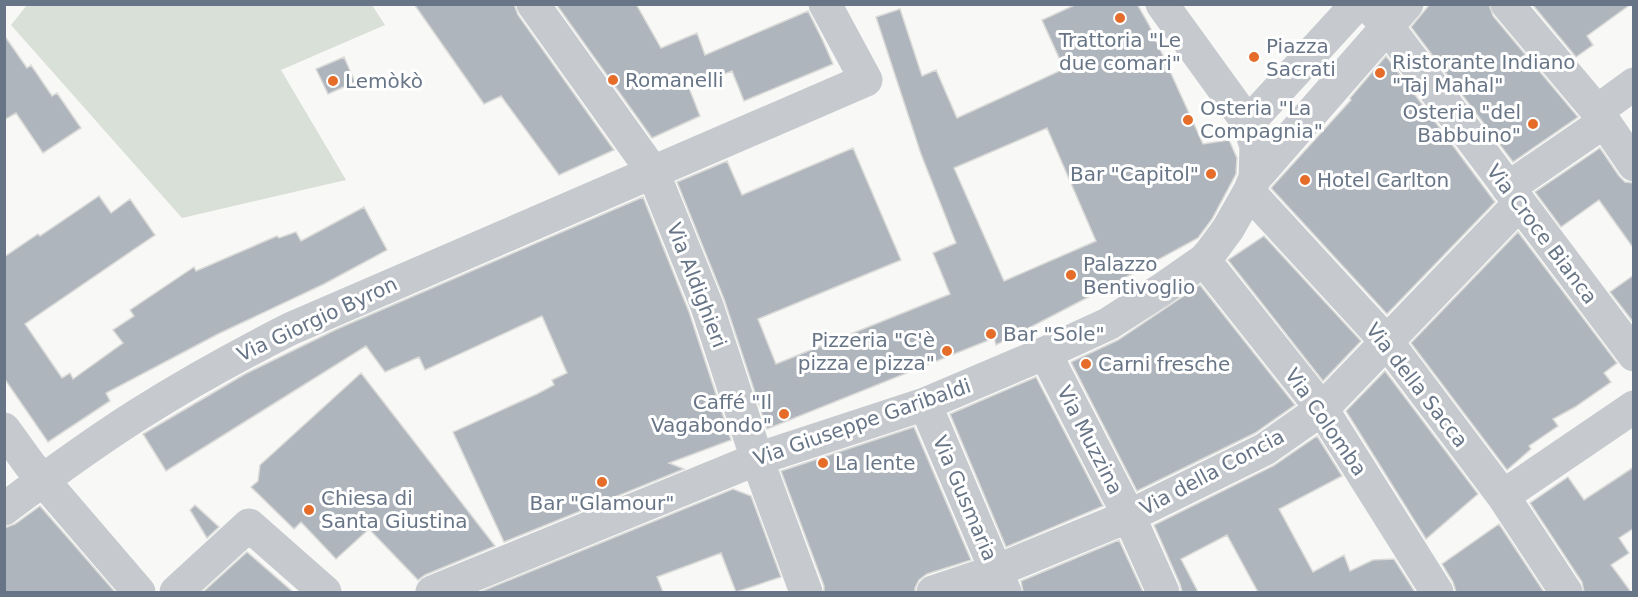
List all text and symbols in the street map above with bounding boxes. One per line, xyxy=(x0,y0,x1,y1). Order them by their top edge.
marker: Trattoria "Le due comari" xyxy=(1113,11,1127,25)
place label: Trattoria "Le due comari" xyxy=(1058,28,1181,75)
place label: Piazza Sacrati xyxy=(1266,34,1336,81)
marker: Piazza Sacrati xyxy=(1247,50,1261,64)
place label: Ristorante Indiano "Taj Mahal" xyxy=(1392,50,1576,97)
marker: Ristorante Indiano "Taj Mahal" xyxy=(1373,66,1387,80)
place label: Romanelli xyxy=(625,68,724,92)
place label: Lemòkò xyxy=(345,69,423,93)
marker: Romanelli xyxy=(606,73,620,87)
marker: Lemòkò xyxy=(326,74,340,88)
place label: Osteria "La Compagnia" xyxy=(1200,96,1323,143)
place label: Osteria "del Babbuino" xyxy=(1403,100,1521,147)
marker: Osteria "La Compagnia" xyxy=(1181,113,1195,127)
marker: Osteria "del Babbuino" xyxy=(1526,117,1540,131)
street label: Via Croce Bianca xyxy=(1482,159,1602,309)
place label: Bar "Capitol" xyxy=(1070,162,1199,186)
marker: Bar "Capitol" xyxy=(1204,167,1218,181)
place label: Hotel Carlton xyxy=(1317,168,1449,192)
marker: Hotel Carlton xyxy=(1298,173,1312,187)
street label: Via Aldighieri xyxy=(662,219,732,351)
place label: Palazzo Bentivoglio xyxy=(1083,252,1195,299)
marker: Palazzo Bentivoglio xyxy=(1064,268,1078,282)
street label: Via Giorgio Byron xyxy=(233,271,401,367)
street label: Via della Sacca xyxy=(1361,318,1473,452)
place label: Bar "Sole" xyxy=(1003,322,1105,346)
marker: Bar "Sole" xyxy=(984,327,998,341)
place label: Pizzeria "C'è pizza e pizza" xyxy=(798,328,935,375)
marker: Pizzeria "C'è pizza e pizza" xyxy=(940,344,954,358)
place label: Carni fresche xyxy=(1098,352,1230,376)
marker: Carni fresche xyxy=(1079,357,1093,371)
street label: Via Colomba xyxy=(1280,364,1372,480)
street label: Via Giuseppe Garibaldi xyxy=(750,374,974,470)
street label: Via Muzzina xyxy=(1052,382,1128,498)
place label: Caffé "Il Vagabondo" xyxy=(651,390,772,437)
marker: Caffé "Il Vagabondo" xyxy=(777,407,791,421)
street label: Via della Concia xyxy=(1136,424,1288,520)
street label: Via Gusmaria xyxy=(928,432,1002,564)
place label: La lente xyxy=(835,451,915,475)
marker: La lente xyxy=(816,456,830,470)
marker: Bar "Glamour" xyxy=(595,475,609,489)
place label: Chiesa di Santa Giustina xyxy=(321,486,468,533)
place label: Bar "Glamour" xyxy=(530,491,674,515)
marker: Chiesa di Santa Giustina xyxy=(302,503,316,517)

